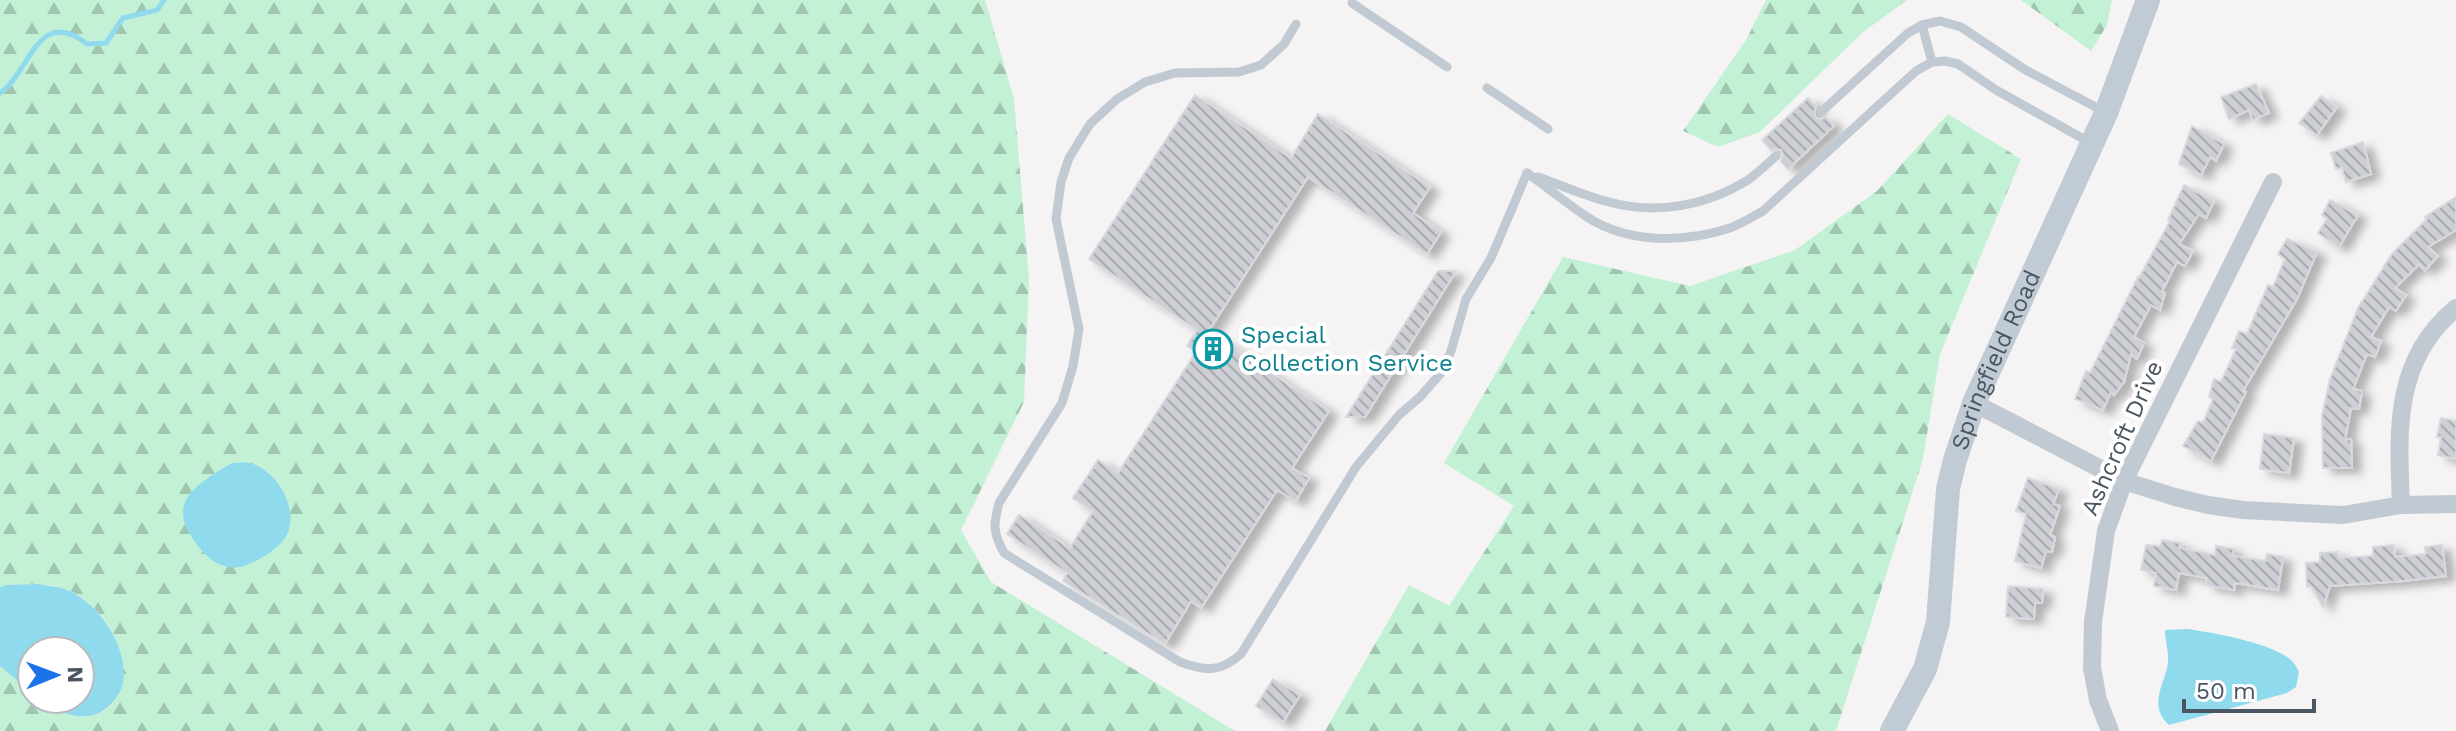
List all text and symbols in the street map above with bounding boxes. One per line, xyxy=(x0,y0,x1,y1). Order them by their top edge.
street label: Springfield Road xyxy=(1945,266,2047,454)
place label: Special Collection Service xyxy=(1241,321,1453,377)
building icon: Special Collection Service xyxy=(1192,328,1234,370)
street label: Ashcroft Drive xyxy=(2075,356,2169,520)
north arrow xyxy=(16,635,96,715)
scale bar xyxy=(2184,663,2314,713)
text: N xyxy=(63,666,88,683)
text: 50 m xyxy=(2196,677,2256,705)

